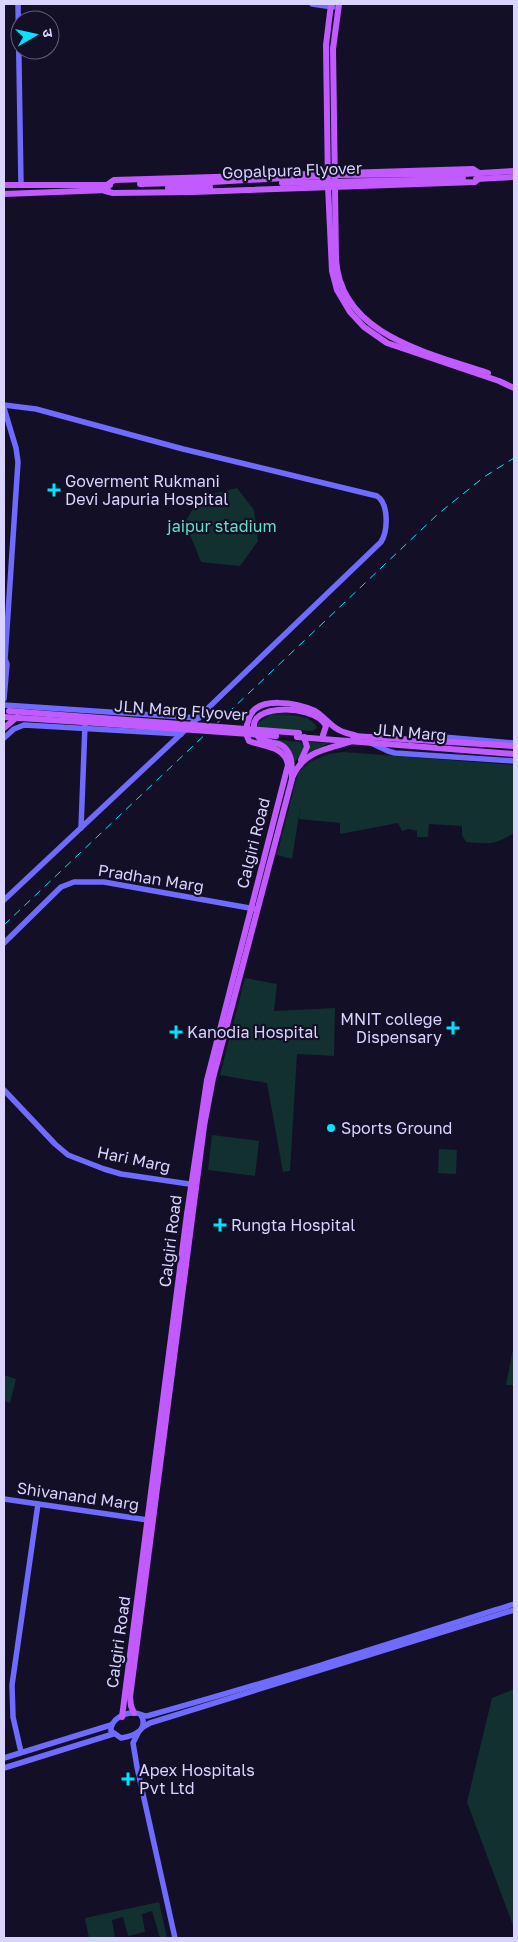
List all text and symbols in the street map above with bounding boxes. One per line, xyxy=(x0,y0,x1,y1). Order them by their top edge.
north arrow xyxy=(10,10,60,60)
text: उ xyxy=(39,28,57,39)
street label: Gopalpura Flyover xyxy=(222,158,362,182)
place label: Goverment Rukmani Devi Japuria Hospital xyxy=(65,471,228,509)
marker: Goverment Rukmani Devi Japuria Hospital xyxy=(47,483,61,497)
park label: jaipur stadium xyxy=(166,516,277,536)
street label: JLN Marg Flyover xyxy=(114,695,248,725)
street label: JLN Marg xyxy=(373,719,447,745)
street label: Calgiri Road xyxy=(232,796,274,890)
street label: Pradhan Marg xyxy=(97,860,205,896)
place label: MNIT college Dispensary xyxy=(340,1009,442,1047)
marker: MNIT college Dispensary xyxy=(446,1021,460,1035)
place label: Kanodia Hospital xyxy=(187,1022,318,1042)
marker: Kanodia Hospital xyxy=(169,1025,183,1039)
place label: Sports Ground xyxy=(341,1118,452,1138)
marker: Sports Ground xyxy=(325,1122,337,1134)
street label: Hari Marg xyxy=(96,1141,172,1177)
street label: Calgiri Road xyxy=(154,1194,186,1288)
place label: Rungta Hospital xyxy=(231,1215,355,1235)
marker: Rungta Hospital xyxy=(213,1218,227,1232)
street label: Shivanand Marg xyxy=(16,1478,140,1514)
street label: Calgiri Road xyxy=(102,1595,134,1689)
place label: Apex Hospitals Pvt Ltd xyxy=(139,1760,255,1798)
marker: Apex Hospitals Pvt Ltd xyxy=(121,1772,135,1786)

